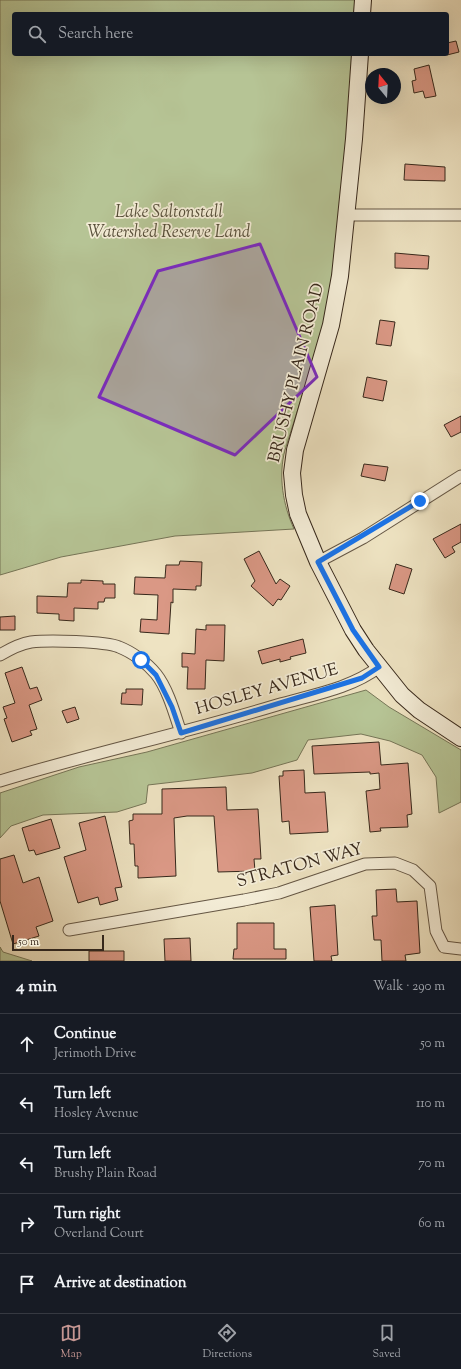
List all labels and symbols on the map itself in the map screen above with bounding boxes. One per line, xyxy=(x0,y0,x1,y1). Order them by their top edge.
north arrow xyxy=(365,68,401,104)
park label: Lake Saltonstall Watershed Reserve Land xyxy=(88,201,251,245)
street label: BRUSHY PLAIN ROAD xyxy=(263,281,331,465)
route end xyxy=(411,492,429,510)
route start xyxy=(132,651,150,669)
street label: HOSLEY AVENUE xyxy=(193,658,341,722)
street label: STRATON WAY xyxy=(234,838,366,894)
scale bar xyxy=(12,933,104,952)

